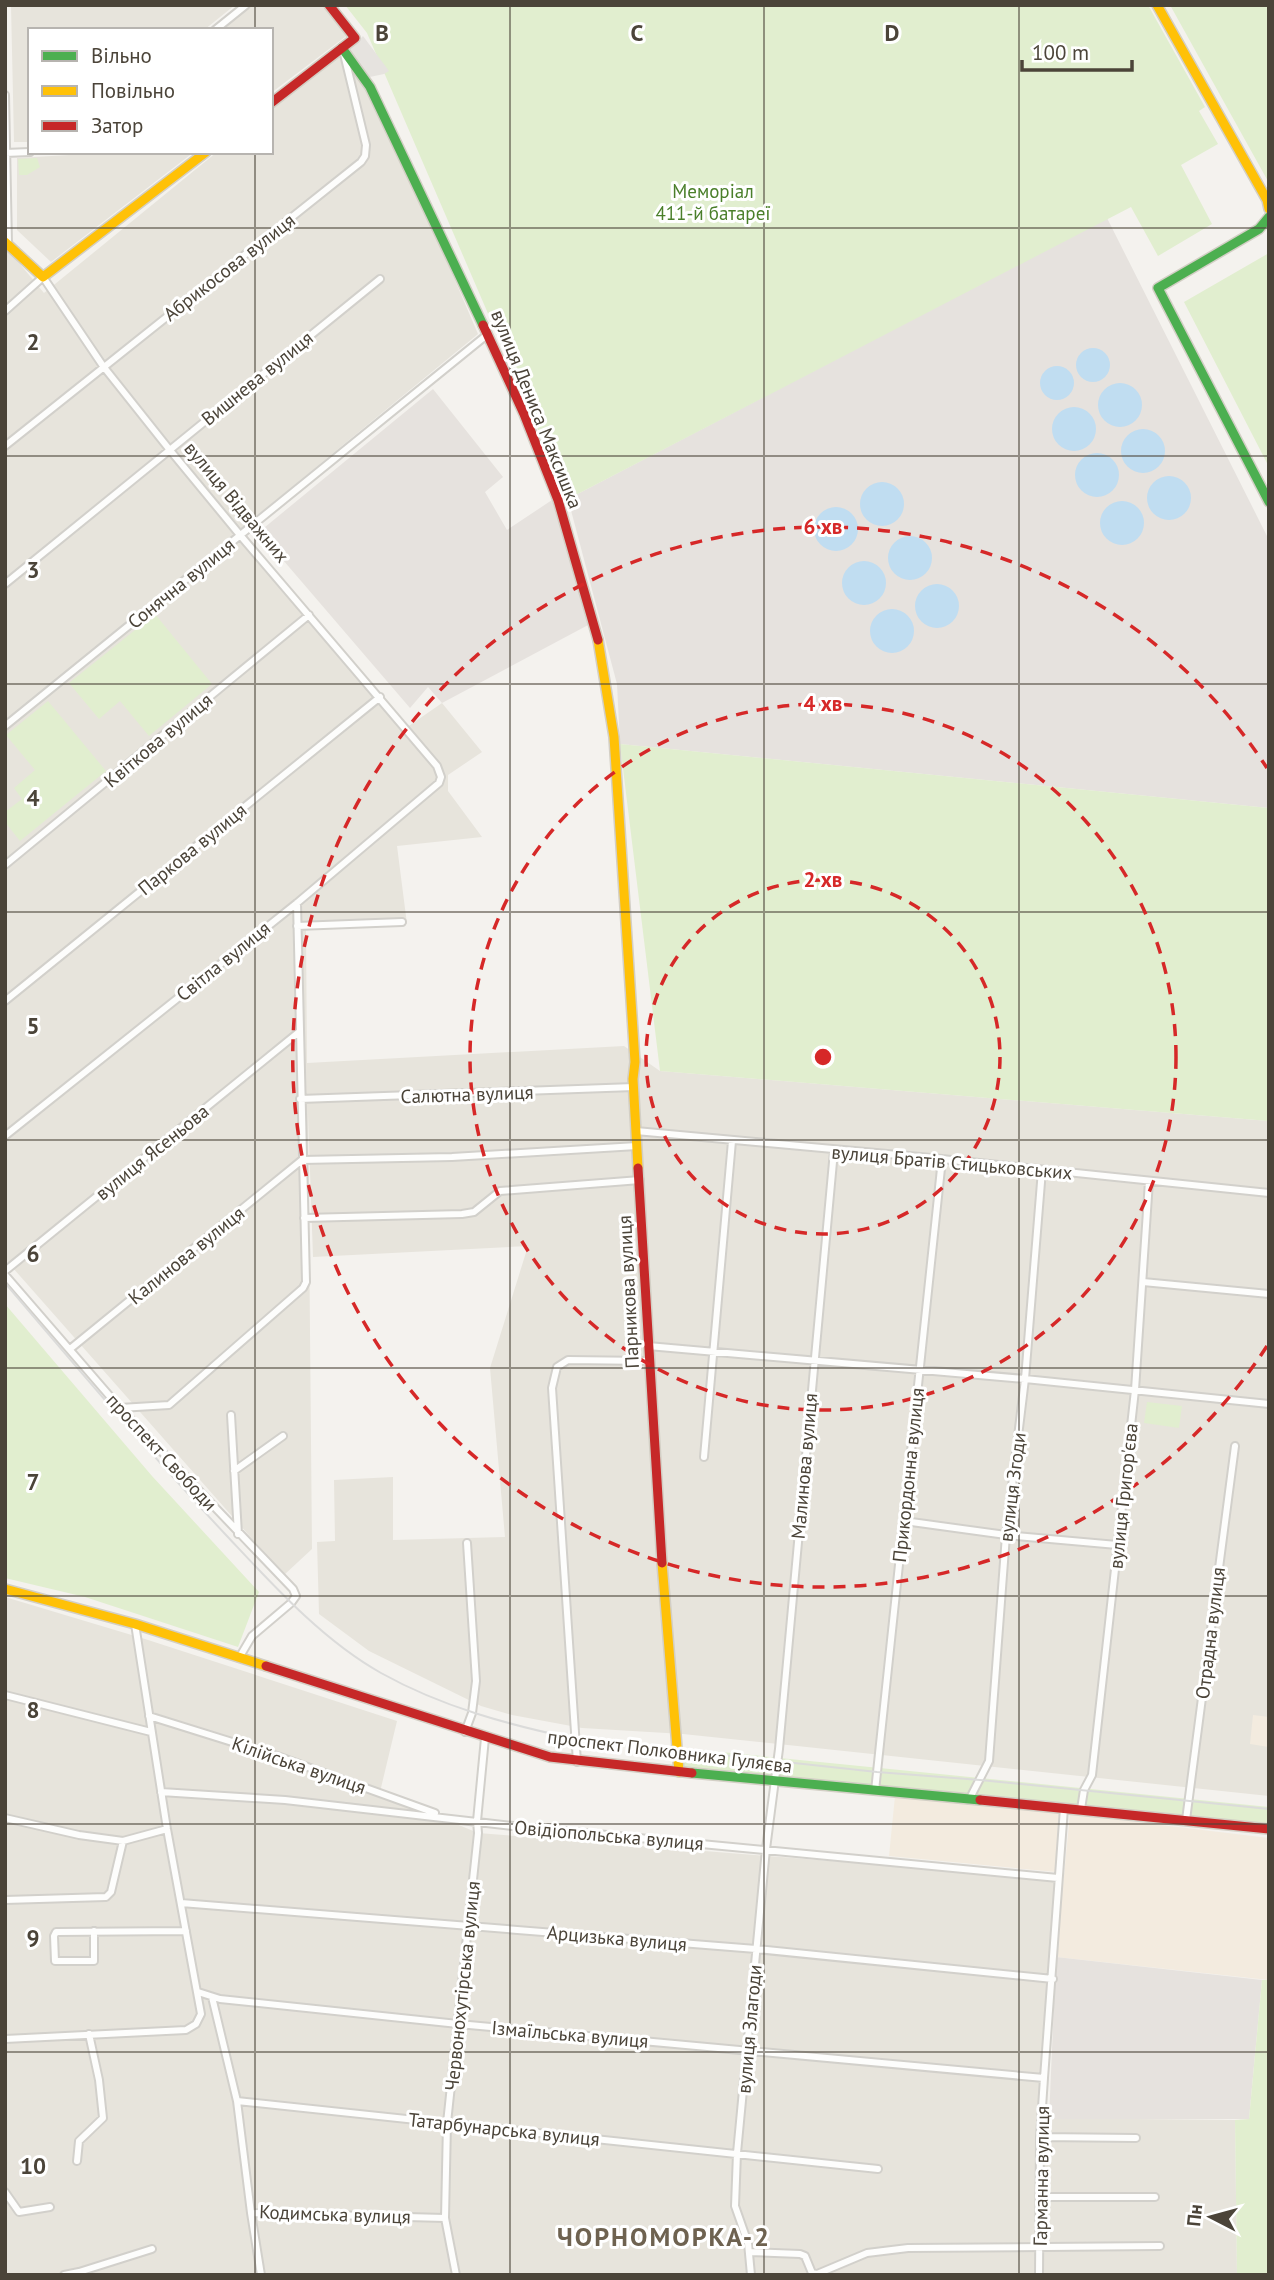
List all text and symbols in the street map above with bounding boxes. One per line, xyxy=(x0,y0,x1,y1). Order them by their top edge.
text: B xyxy=(375,18,389,47)
text: C xyxy=(631,18,644,47)
text: D xyxy=(885,18,899,47)
legend xyxy=(28,28,273,154)
scale bar xyxy=(1022,28,1132,72)
text: 100 m xyxy=(1032,39,1089,66)
text: Вільно xyxy=(91,42,152,69)
text: Повільно xyxy=(91,77,175,104)
text: Затор xyxy=(91,112,143,139)
park label: Меморіал 411-й батареї xyxy=(655,179,771,225)
street label: Абрикосова вулиця xyxy=(158,208,300,326)
street label: вулиця Дениса Максишка xyxy=(486,306,588,512)
street label: Вишнева вулиця xyxy=(196,326,318,430)
text: 2 xyxy=(26,327,40,356)
street label: вулиця Відважних xyxy=(179,437,295,568)
text: 6 хв xyxy=(804,513,842,540)
street label: Сонячна вулиця xyxy=(122,532,240,634)
text: 3 xyxy=(26,555,40,584)
street label: Квіткова вулиця xyxy=(99,688,217,792)
text: 4 хв xyxy=(804,690,842,717)
text: 4 xyxy=(26,783,40,812)
street label: Паркова вулиця xyxy=(133,798,251,900)
text: 2 хв xyxy=(804,866,842,893)
street label: Світла вулиця xyxy=(171,916,275,1006)
text: 5 xyxy=(26,1011,40,1040)
centre of rings xyxy=(811,1045,835,1069)
street label: Салютна вулиця xyxy=(400,1080,534,1108)
street label: вулиця Ясеньова xyxy=(90,1099,214,1205)
street label: вулиця Братів Стицьковських xyxy=(830,1140,1074,1185)
street label: Калинова вулиця xyxy=(123,1201,249,1309)
street label: Парникова вулиця xyxy=(612,1215,644,1369)
text: 6 xyxy=(26,1239,40,1268)
street label: Прикордонна вулиця xyxy=(887,1387,929,1563)
street label: проспект Свободи xyxy=(102,1388,222,1516)
street label: Малинова вулиця xyxy=(786,1392,822,1540)
street label: вулиця Григор'єва xyxy=(1103,1422,1143,1570)
street label: вулиця Згоди xyxy=(993,1431,1031,1543)
text: 7 xyxy=(26,1467,40,1496)
street label: Отрадна вулиця xyxy=(1190,1566,1230,1700)
text: 8 xyxy=(26,1695,40,1724)
street label: проспект Полковника Гуляєва xyxy=(546,1724,794,1778)
street label: Кілійська вулиця xyxy=(229,1731,369,1799)
street label: Овідіопольська вулиця xyxy=(513,1815,705,1855)
street label: Червонохутірська вулиця xyxy=(439,1880,485,2092)
street label: Арцизька вулиця xyxy=(546,1920,688,1956)
text: 9 xyxy=(26,1923,40,1952)
street label: вулиця Злагоди xyxy=(731,1964,767,2094)
street label: Ізмаїльська вулиця xyxy=(491,2015,649,2053)
street label: Гарманна вулиця xyxy=(1028,2106,1054,2246)
street label: Татарбунарська вулиця xyxy=(407,2107,601,2151)
text: 10 xyxy=(20,2151,46,2180)
north arrow xyxy=(1176,2182,1246,2252)
street label: Кодимська вулиця xyxy=(259,2199,411,2229)
text: Пн xyxy=(1181,2203,1207,2228)
district label: ЧОРНОМОРКА-2 xyxy=(557,2220,771,2253)

